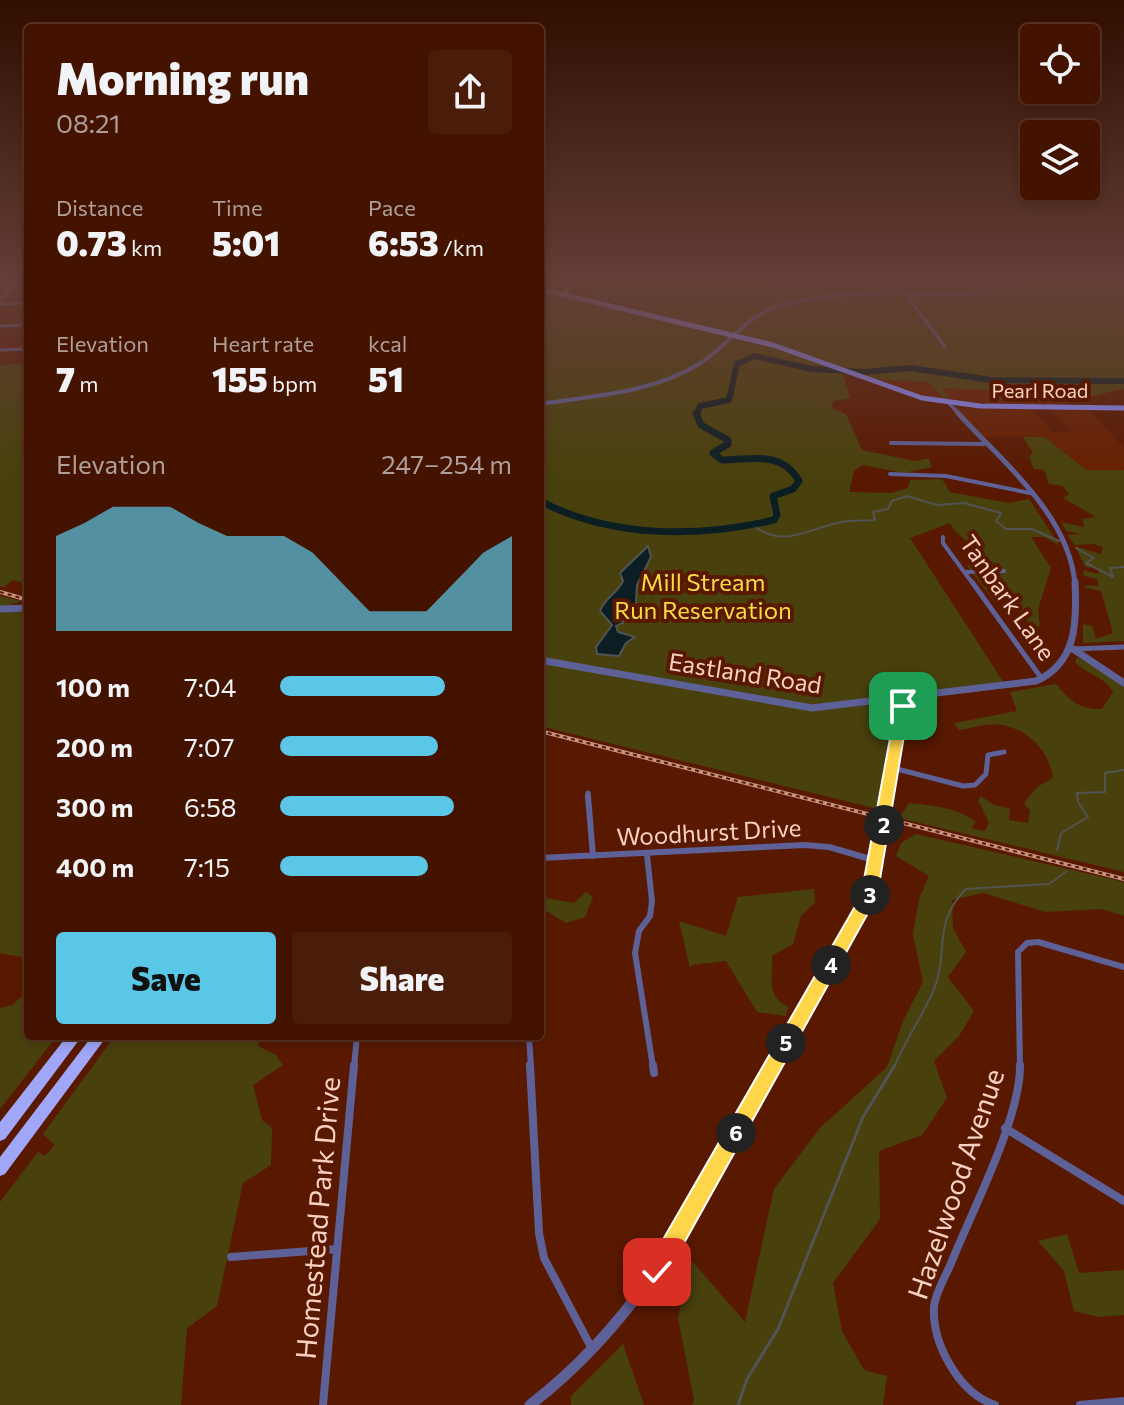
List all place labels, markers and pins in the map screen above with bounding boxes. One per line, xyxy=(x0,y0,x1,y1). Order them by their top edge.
pin xyxy=(869,672,937,740)
pin: 2 xyxy=(864,805,904,845)
pin: 3 xyxy=(850,875,890,915)
pin: 4 xyxy=(811,945,851,985)
pin: 5 xyxy=(766,1023,806,1063)
pin: 6 xyxy=(716,1113,756,1153)
pin xyxy=(623,1238,691,1306)

